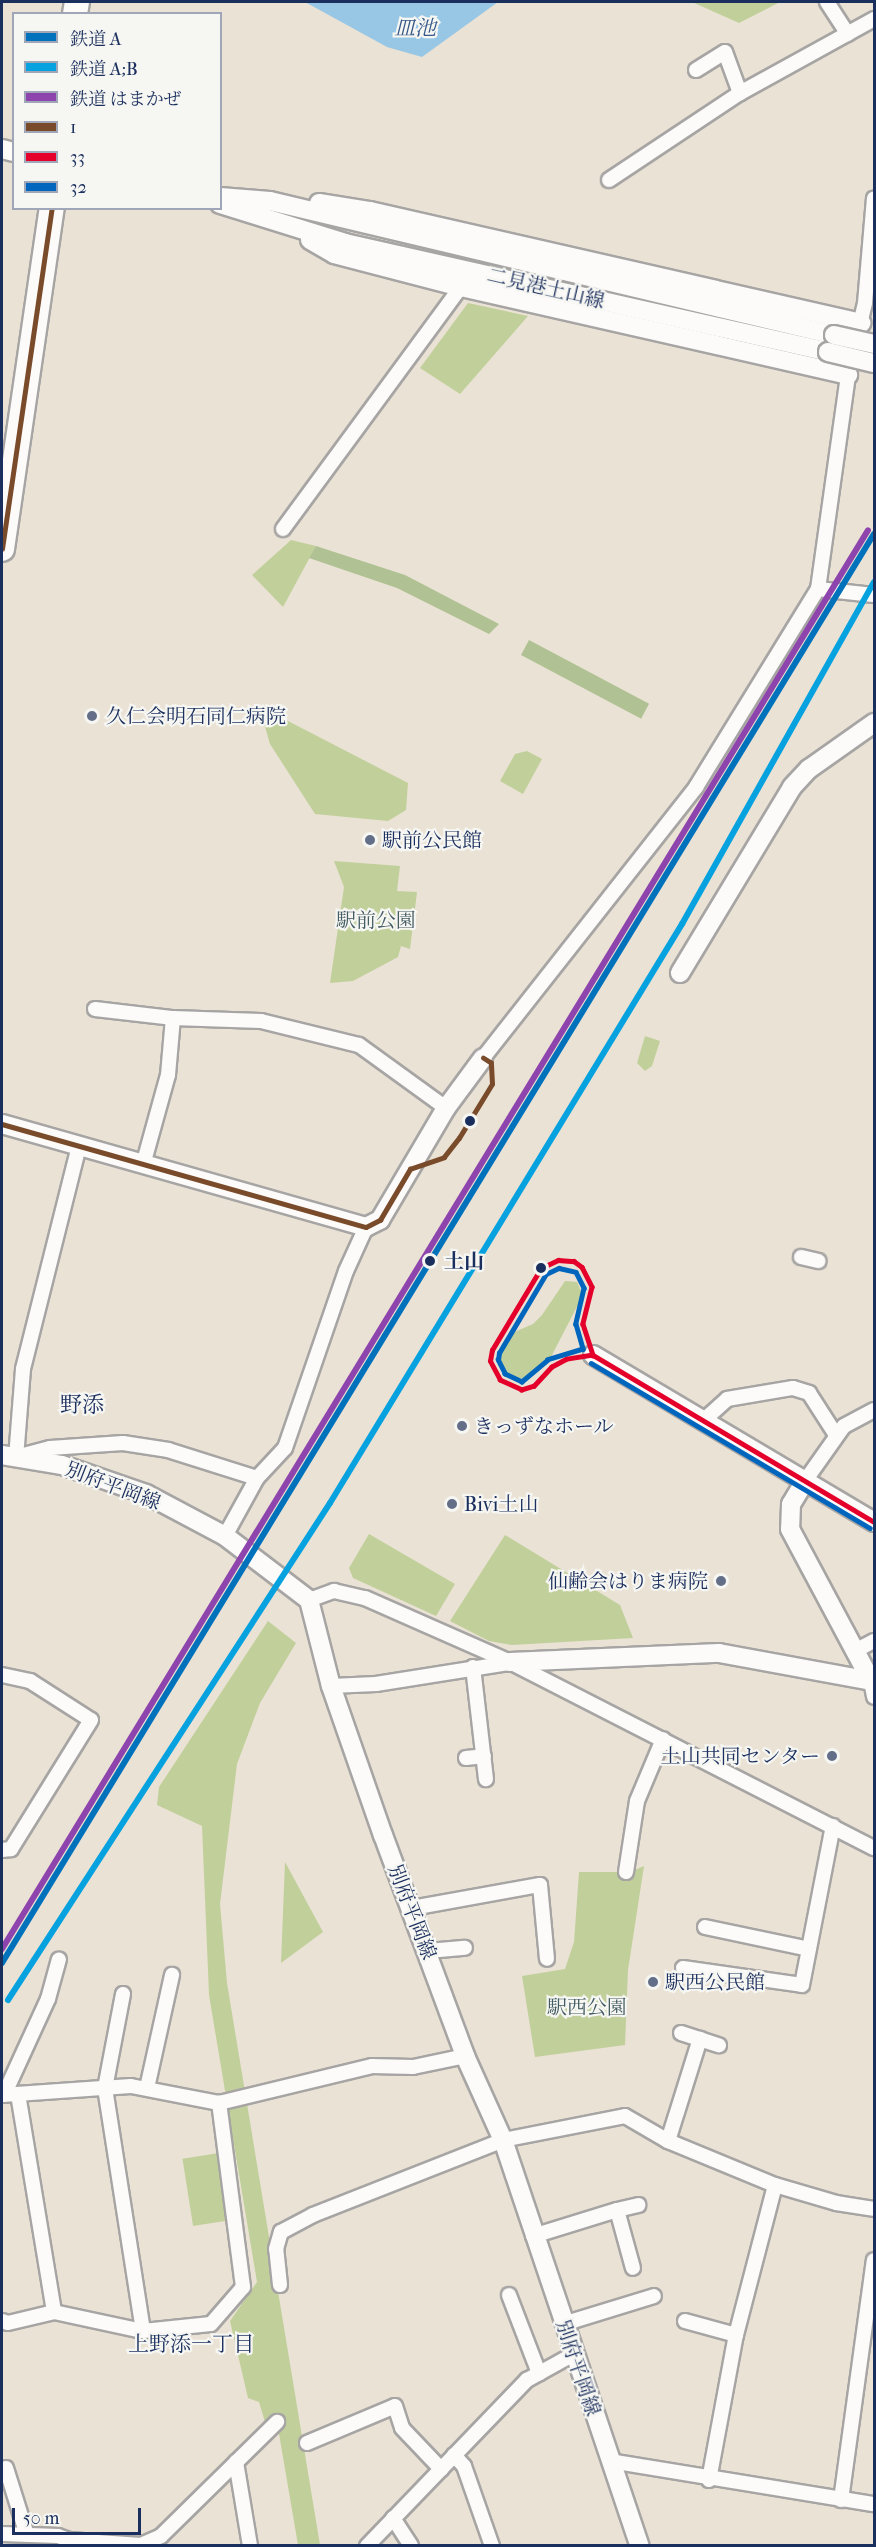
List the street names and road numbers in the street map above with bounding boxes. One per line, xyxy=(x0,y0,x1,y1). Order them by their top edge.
street label: 二見港土山線 xyxy=(485,263,607,313)
street label: 別府平岡線 xyxy=(62,1457,164,1515)
street label: 別府平岡線 xyxy=(383,1861,441,1963)
street label: 別府平岡線 xyxy=(550,2317,606,2419)

